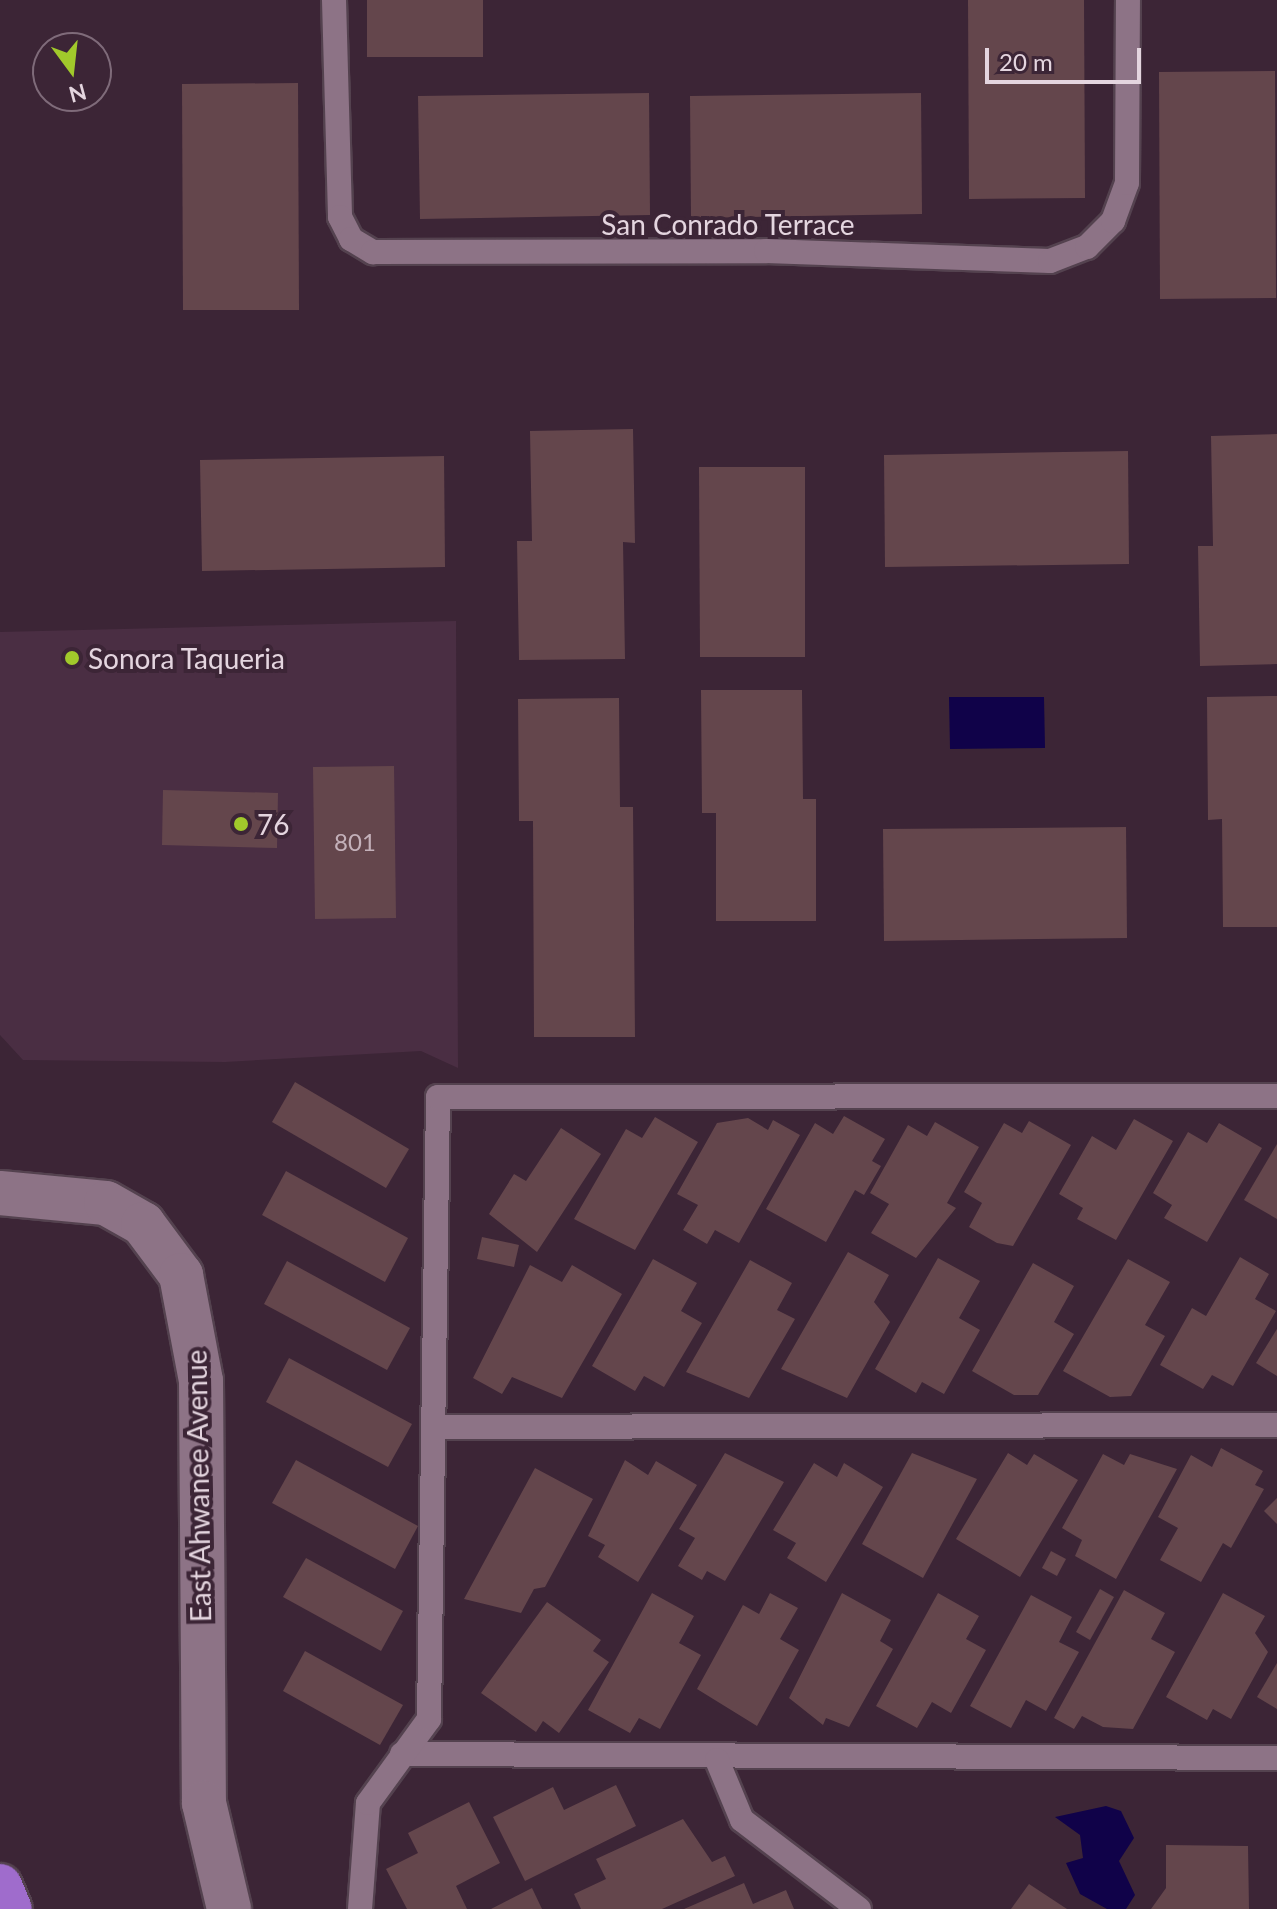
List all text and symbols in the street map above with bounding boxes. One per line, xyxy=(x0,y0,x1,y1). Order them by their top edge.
north arrow xyxy=(32,32,112,112)
scale bar xyxy=(989,32,1145,82)
text: 20 m xyxy=(999,47,1053,76)
text: N xyxy=(66,78,90,109)
street label: San Conrado Terrace xyxy=(601,207,855,241)
place label: Sonora Taqueria xyxy=(88,641,286,675)
marker: Sonora Taqueria xyxy=(63,649,81,667)
place label: 76 xyxy=(257,807,289,841)
marker: 76 xyxy=(232,815,250,833)
house number: 801 xyxy=(334,828,376,856)
street label: East Ahwanee Avenue xyxy=(179,1348,217,1624)

